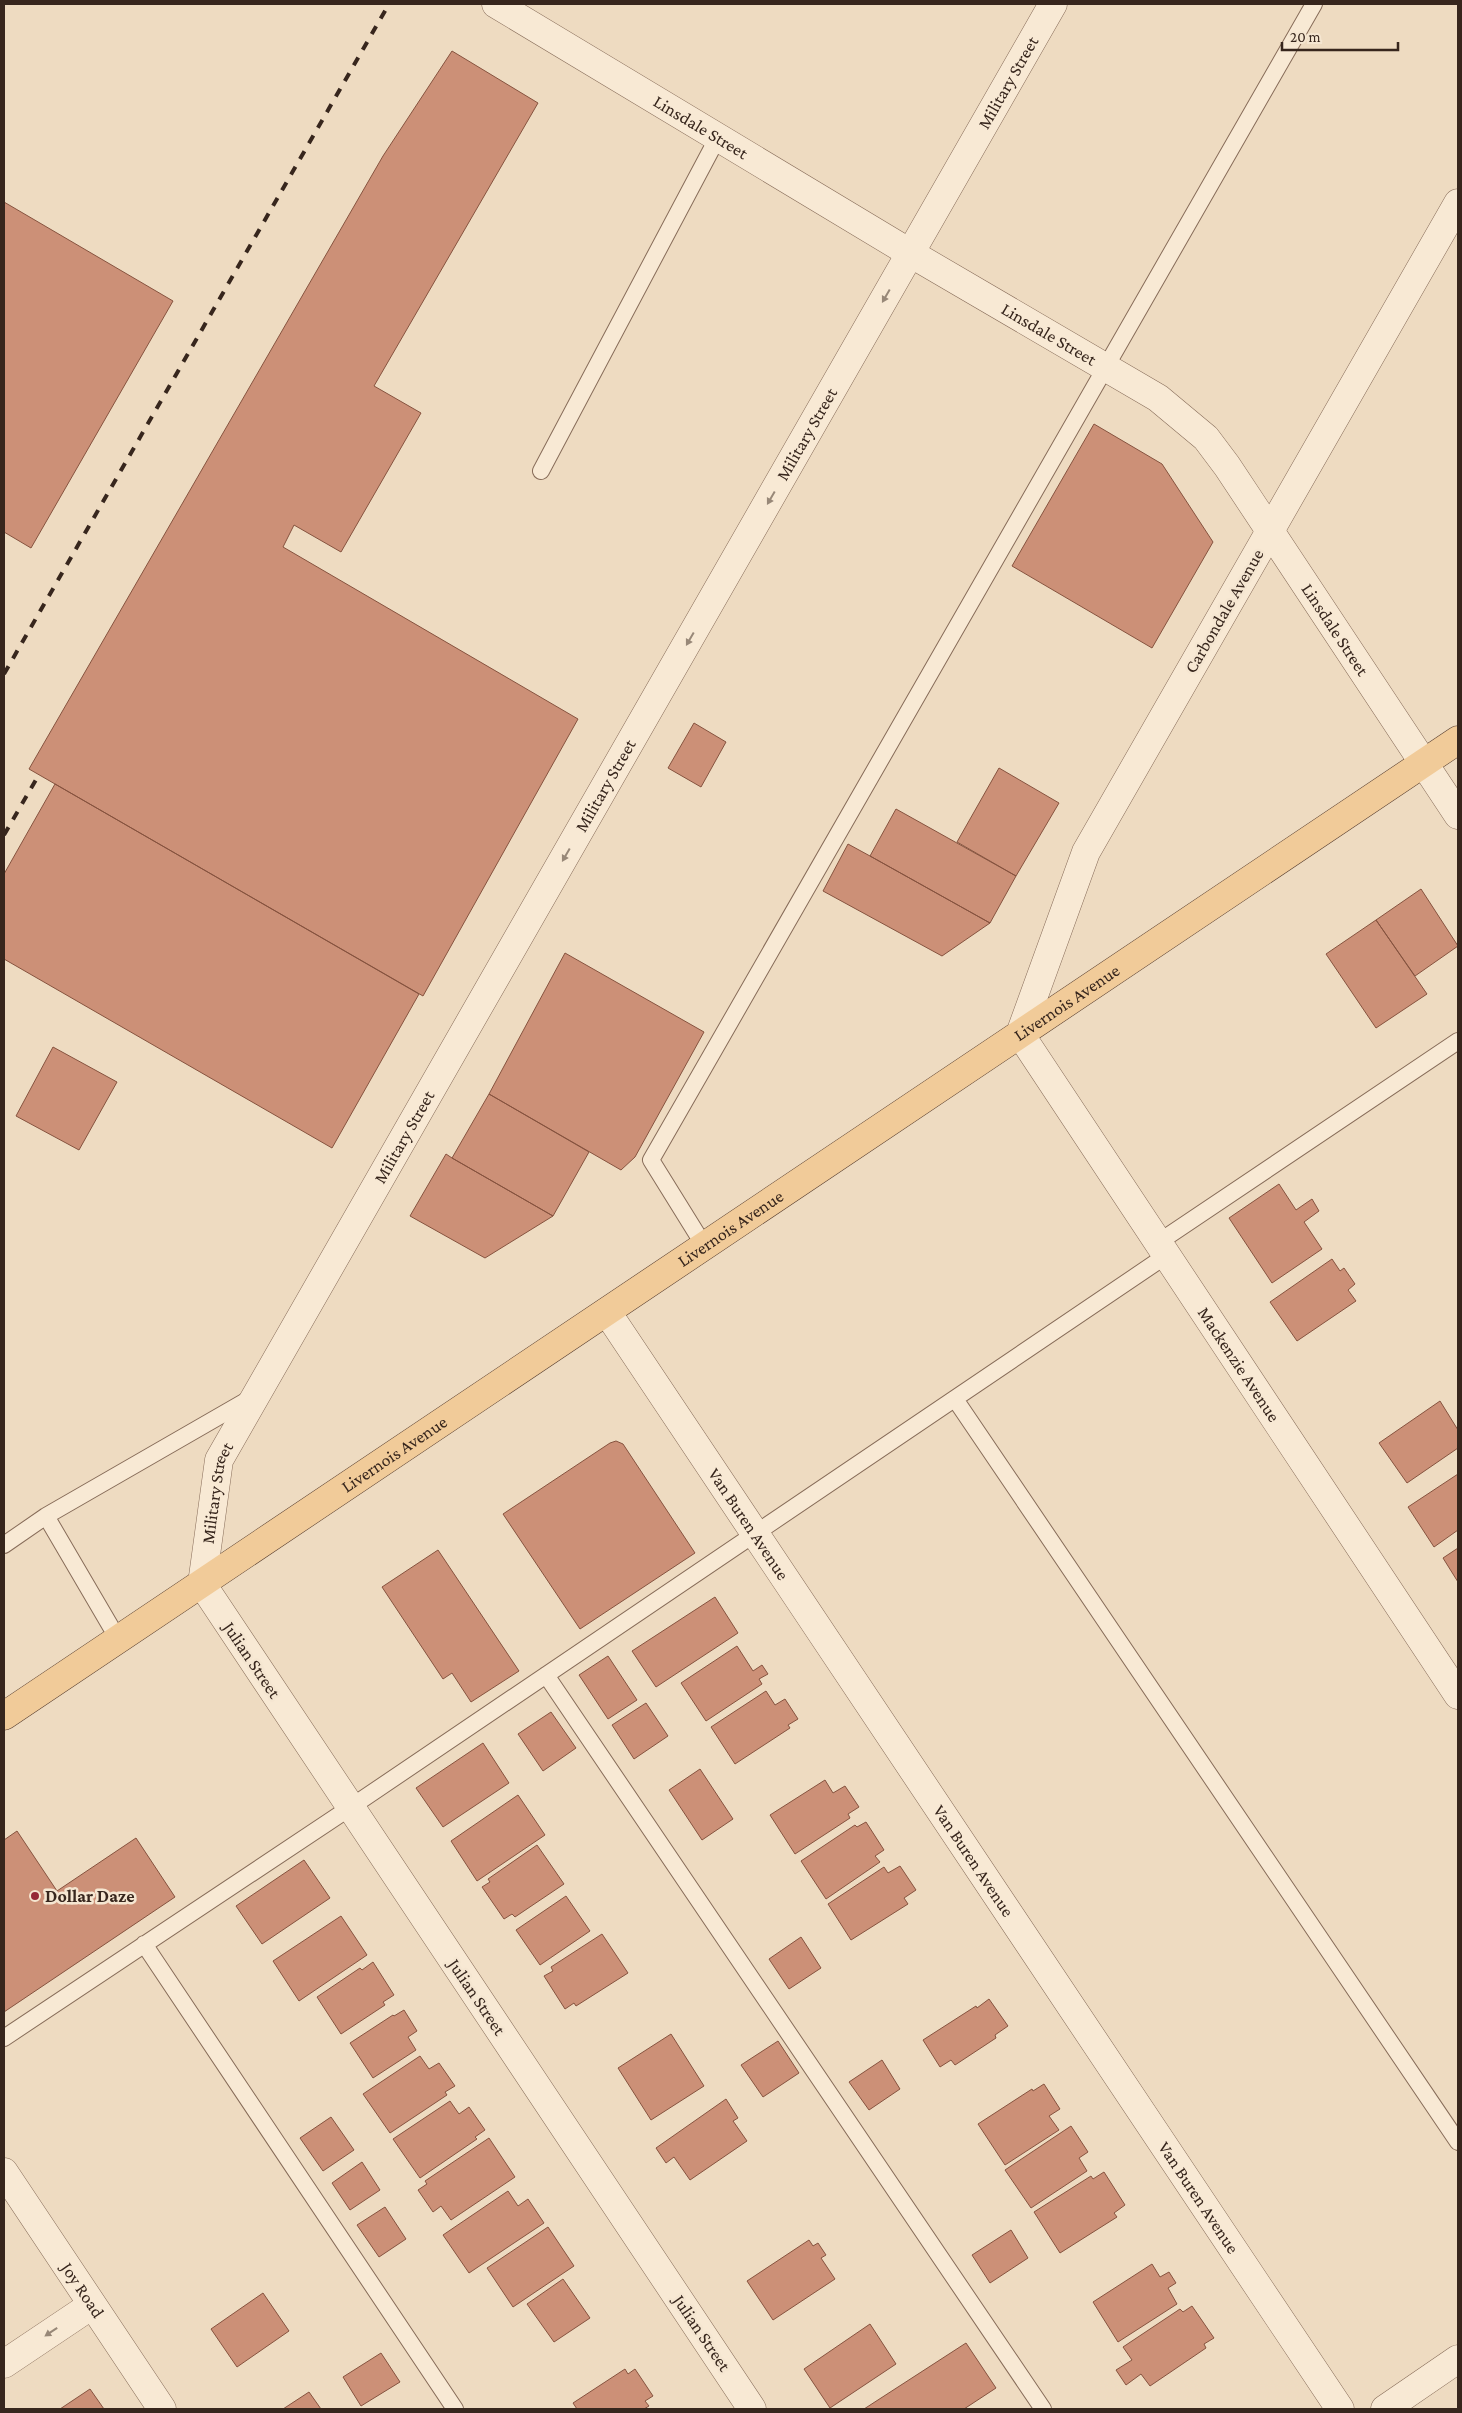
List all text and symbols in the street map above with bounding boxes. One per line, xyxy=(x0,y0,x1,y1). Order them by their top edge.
scale bar xyxy=(1282,20,1398,52)
text: 20 m xyxy=(1290,29,1321,45)
street label: Military Street xyxy=(974,32,1043,133)
street label: Linsdale Street xyxy=(650,91,752,164)
one-way arrow xyxy=(882,289,891,302)
street label: Linsdale Street xyxy=(998,299,1101,370)
street label: Military Street xyxy=(772,383,842,484)
one-way arrow xyxy=(766,491,775,504)
street label: Carbondale Avenue xyxy=(1180,545,1268,677)
street label: Linsdale Street xyxy=(1298,580,1374,680)
one-way arrow xyxy=(685,632,694,645)
street label: Military Street xyxy=(571,735,640,835)
one-way arrow xyxy=(561,849,570,862)
street label: Livernois Avenue xyxy=(1010,960,1123,1045)
street label: Military Street xyxy=(370,1086,439,1187)
street label: Livernois Avenue xyxy=(674,1186,787,1271)
street label: Mackenzie Avenue xyxy=(1194,1303,1284,1426)
street label: Livernois Avenue xyxy=(338,1411,451,1497)
street label: Military Street xyxy=(198,1438,238,1545)
street label: Van Buren Avenue xyxy=(704,1464,793,1584)
street label: Julian Street xyxy=(218,1616,285,1703)
street label: Van Buren Avenue xyxy=(929,1801,1018,1921)
place label: Dollar Daze xyxy=(45,1886,135,1906)
marker: Dollar Daze xyxy=(29,1890,41,1902)
street label: Julian Street xyxy=(443,1953,510,2040)
street label: Van Buren Avenue xyxy=(1154,2138,1243,2257)
street label: Joy Road xyxy=(56,2257,109,2322)
street label: Julian Street xyxy=(668,2289,735,2376)
one-way arrow xyxy=(45,2327,58,2337)

